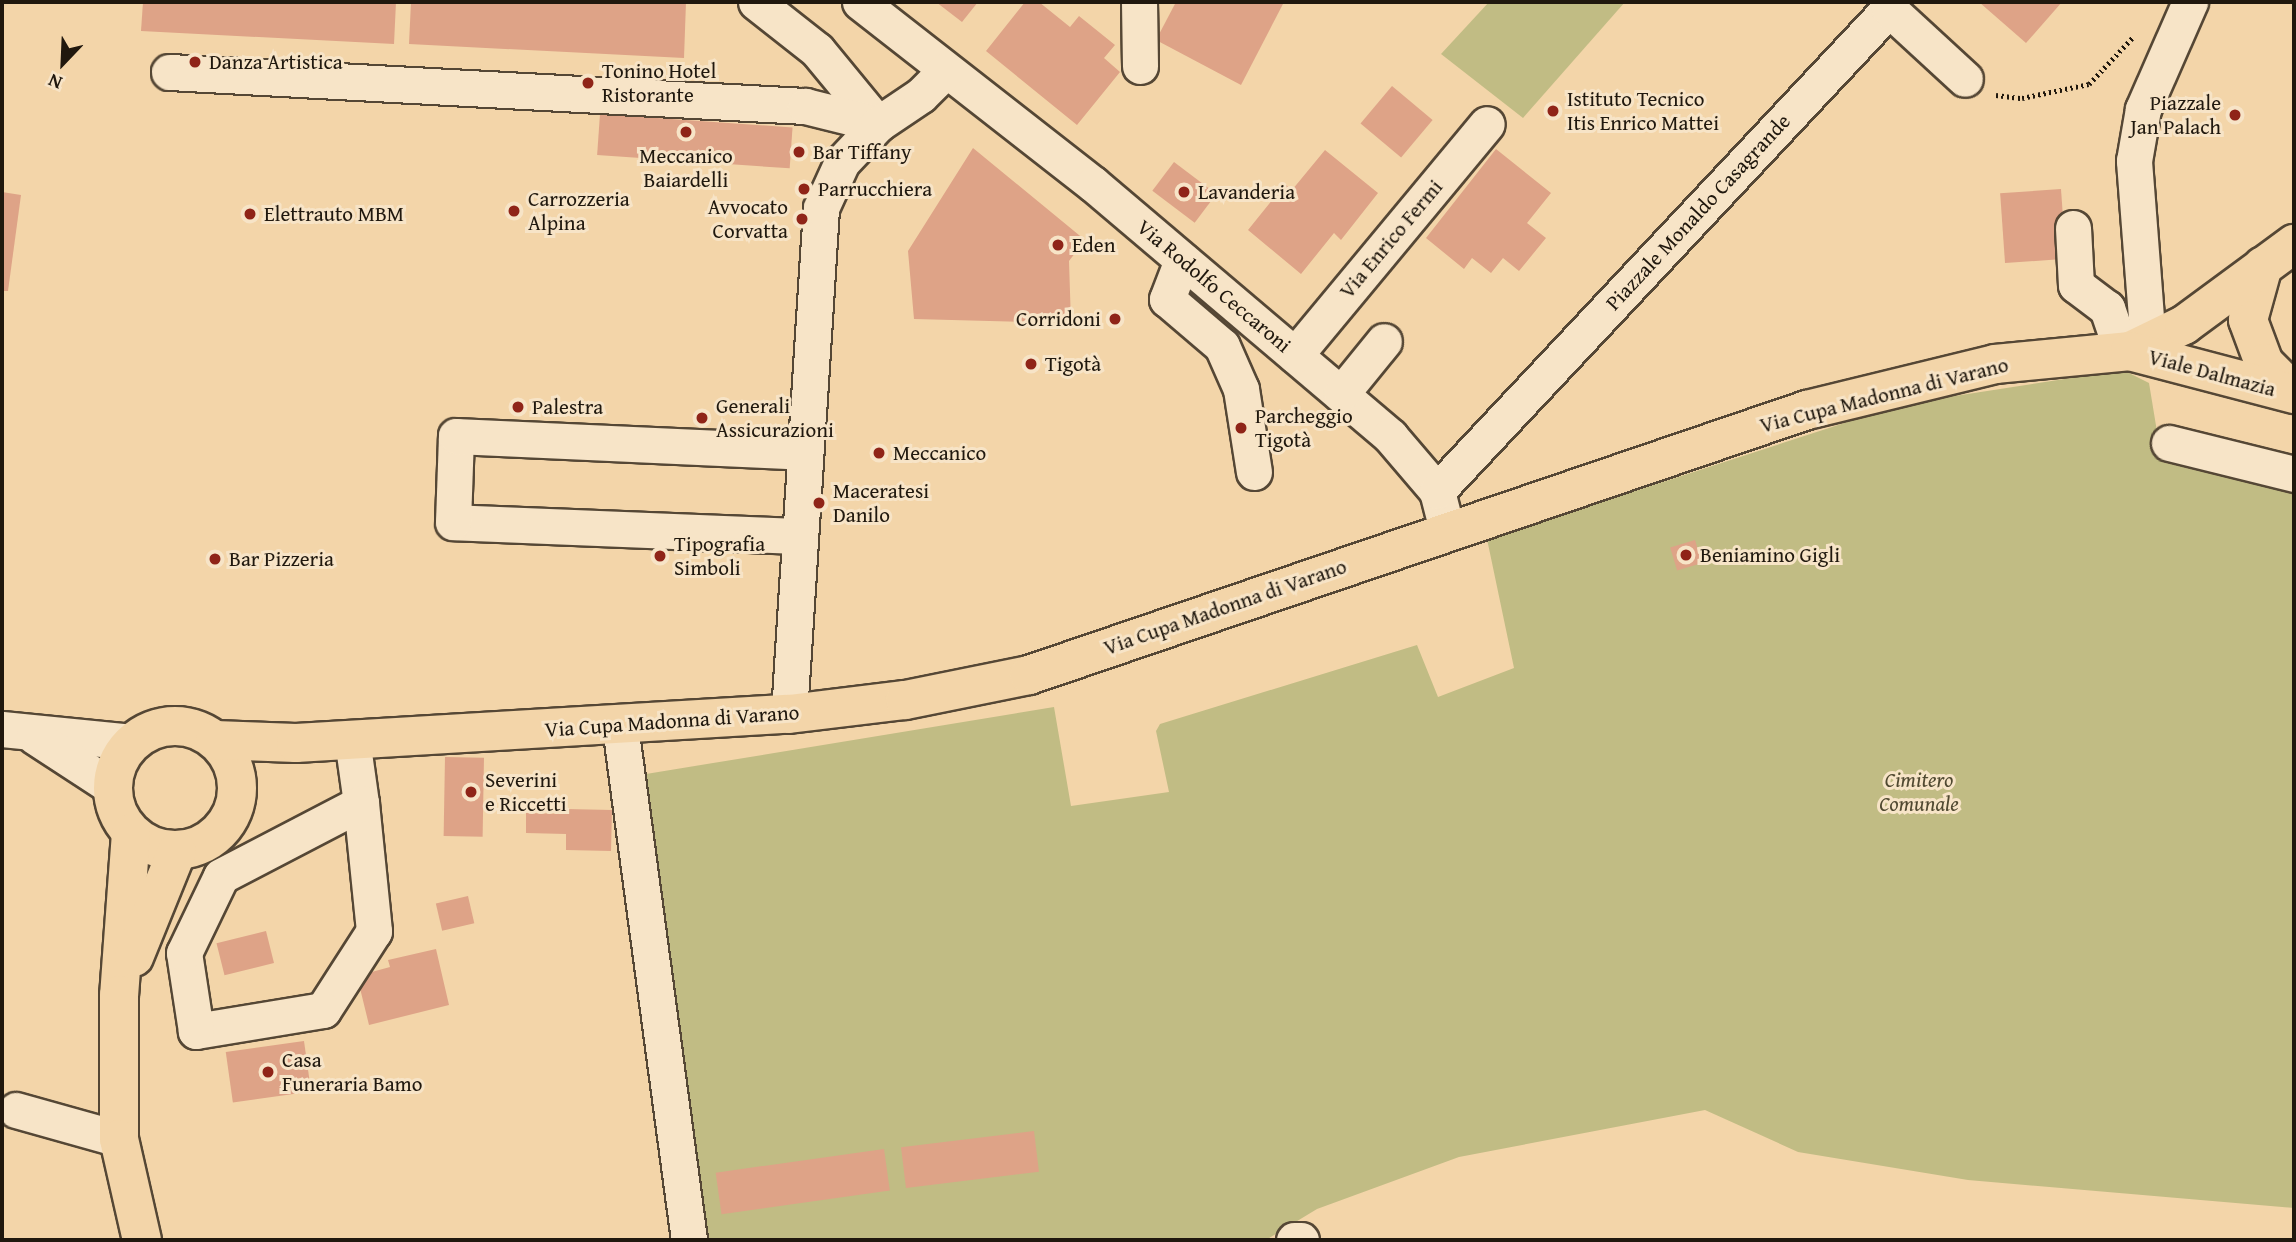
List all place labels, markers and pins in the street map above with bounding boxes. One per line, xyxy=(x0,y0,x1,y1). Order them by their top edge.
place label: Danza Artistica xyxy=(209,49,343,75)
marker: Danza Artistica xyxy=(187,54,203,70)
place label: Tonino Hotel Ristorante xyxy=(602,58,716,108)
marker: Tonino Hotel Ristorante xyxy=(580,75,596,91)
place label: Istituto Tecnico Itis Enrico Mattei xyxy=(1567,86,1719,136)
place label: Piazzale Jan Palach xyxy=(2130,90,2221,140)
marker: Istituto Tecnico Itis Enrico Mattei xyxy=(1545,103,1561,119)
marker: Piazzale Jan Palach xyxy=(2227,107,2243,123)
marker: Meccanico Baiardelli xyxy=(678,124,694,140)
place label: Bar Tiffany xyxy=(813,139,911,165)
place label: Meccanico Baiardelli xyxy=(639,143,733,193)
marker: Bar Tiffany xyxy=(791,144,807,160)
place label: Parrucchiera xyxy=(818,176,932,202)
place label: Lavanderia xyxy=(1198,179,1295,205)
marker: Parrucchiera xyxy=(796,181,812,197)
marker: Lavanderia xyxy=(1176,184,1192,200)
place label: Carrozzeria Alpina xyxy=(528,186,630,236)
place label: Avvocato Corvatta xyxy=(708,194,788,244)
place label: Elettrauto MBM xyxy=(264,201,404,227)
marker: Carrozzeria Alpina xyxy=(506,203,522,219)
marker: Elettrauto MBM xyxy=(242,206,258,222)
marker: Avvocato Corvatta xyxy=(794,211,810,227)
place label: Eden xyxy=(1072,232,1115,258)
marker: Eden xyxy=(1050,237,1066,253)
place label: Corridoni xyxy=(1016,306,1101,332)
marker: Corridoni xyxy=(1107,311,1123,327)
place label: Tigotà xyxy=(1045,351,1101,377)
marker: Tigotà xyxy=(1023,356,1039,372)
place label: Generali Assicurazioni xyxy=(716,393,834,443)
place label: Palestra xyxy=(532,394,603,420)
marker: Palestra xyxy=(510,399,526,415)
place label: Parcheggio Tigotà xyxy=(1255,403,1353,453)
marker: Generali Assicurazioni xyxy=(694,410,710,426)
marker: Parcheggio Tigotà xyxy=(1233,420,1249,436)
place label: Meccanico xyxy=(893,440,986,466)
marker: Meccanico xyxy=(871,445,887,461)
place label: Maceratesi Danilo xyxy=(833,478,929,528)
marker: Maceratesi Danilo xyxy=(811,495,827,511)
place label: Tipografia Simboli xyxy=(674,531,765,581)
place label: Beniamino Gigli xyxy=(1700,542,1840,568)
place label: Bar Pizzeria xyxy=(229,546,334,572)
marker: Beniamino Gigli xyxy=(1678,547,1694,563)
marker: Tipografia Simboli xyxy=(652,548,668,564)
marker: Bar Pizzeria xyxy=(207,551,223,567)
place label: Severini e Riccetti xyxy=(485,767,567,817)
marker: Severini e Riccetti xyxy=(463,784,479,800)
place label: Casa Funeraria Bamo xyxy=(282,1047,422,1097)
marker: Casa Funeraria Bamo xyxy=(260,1064,276,1080)

